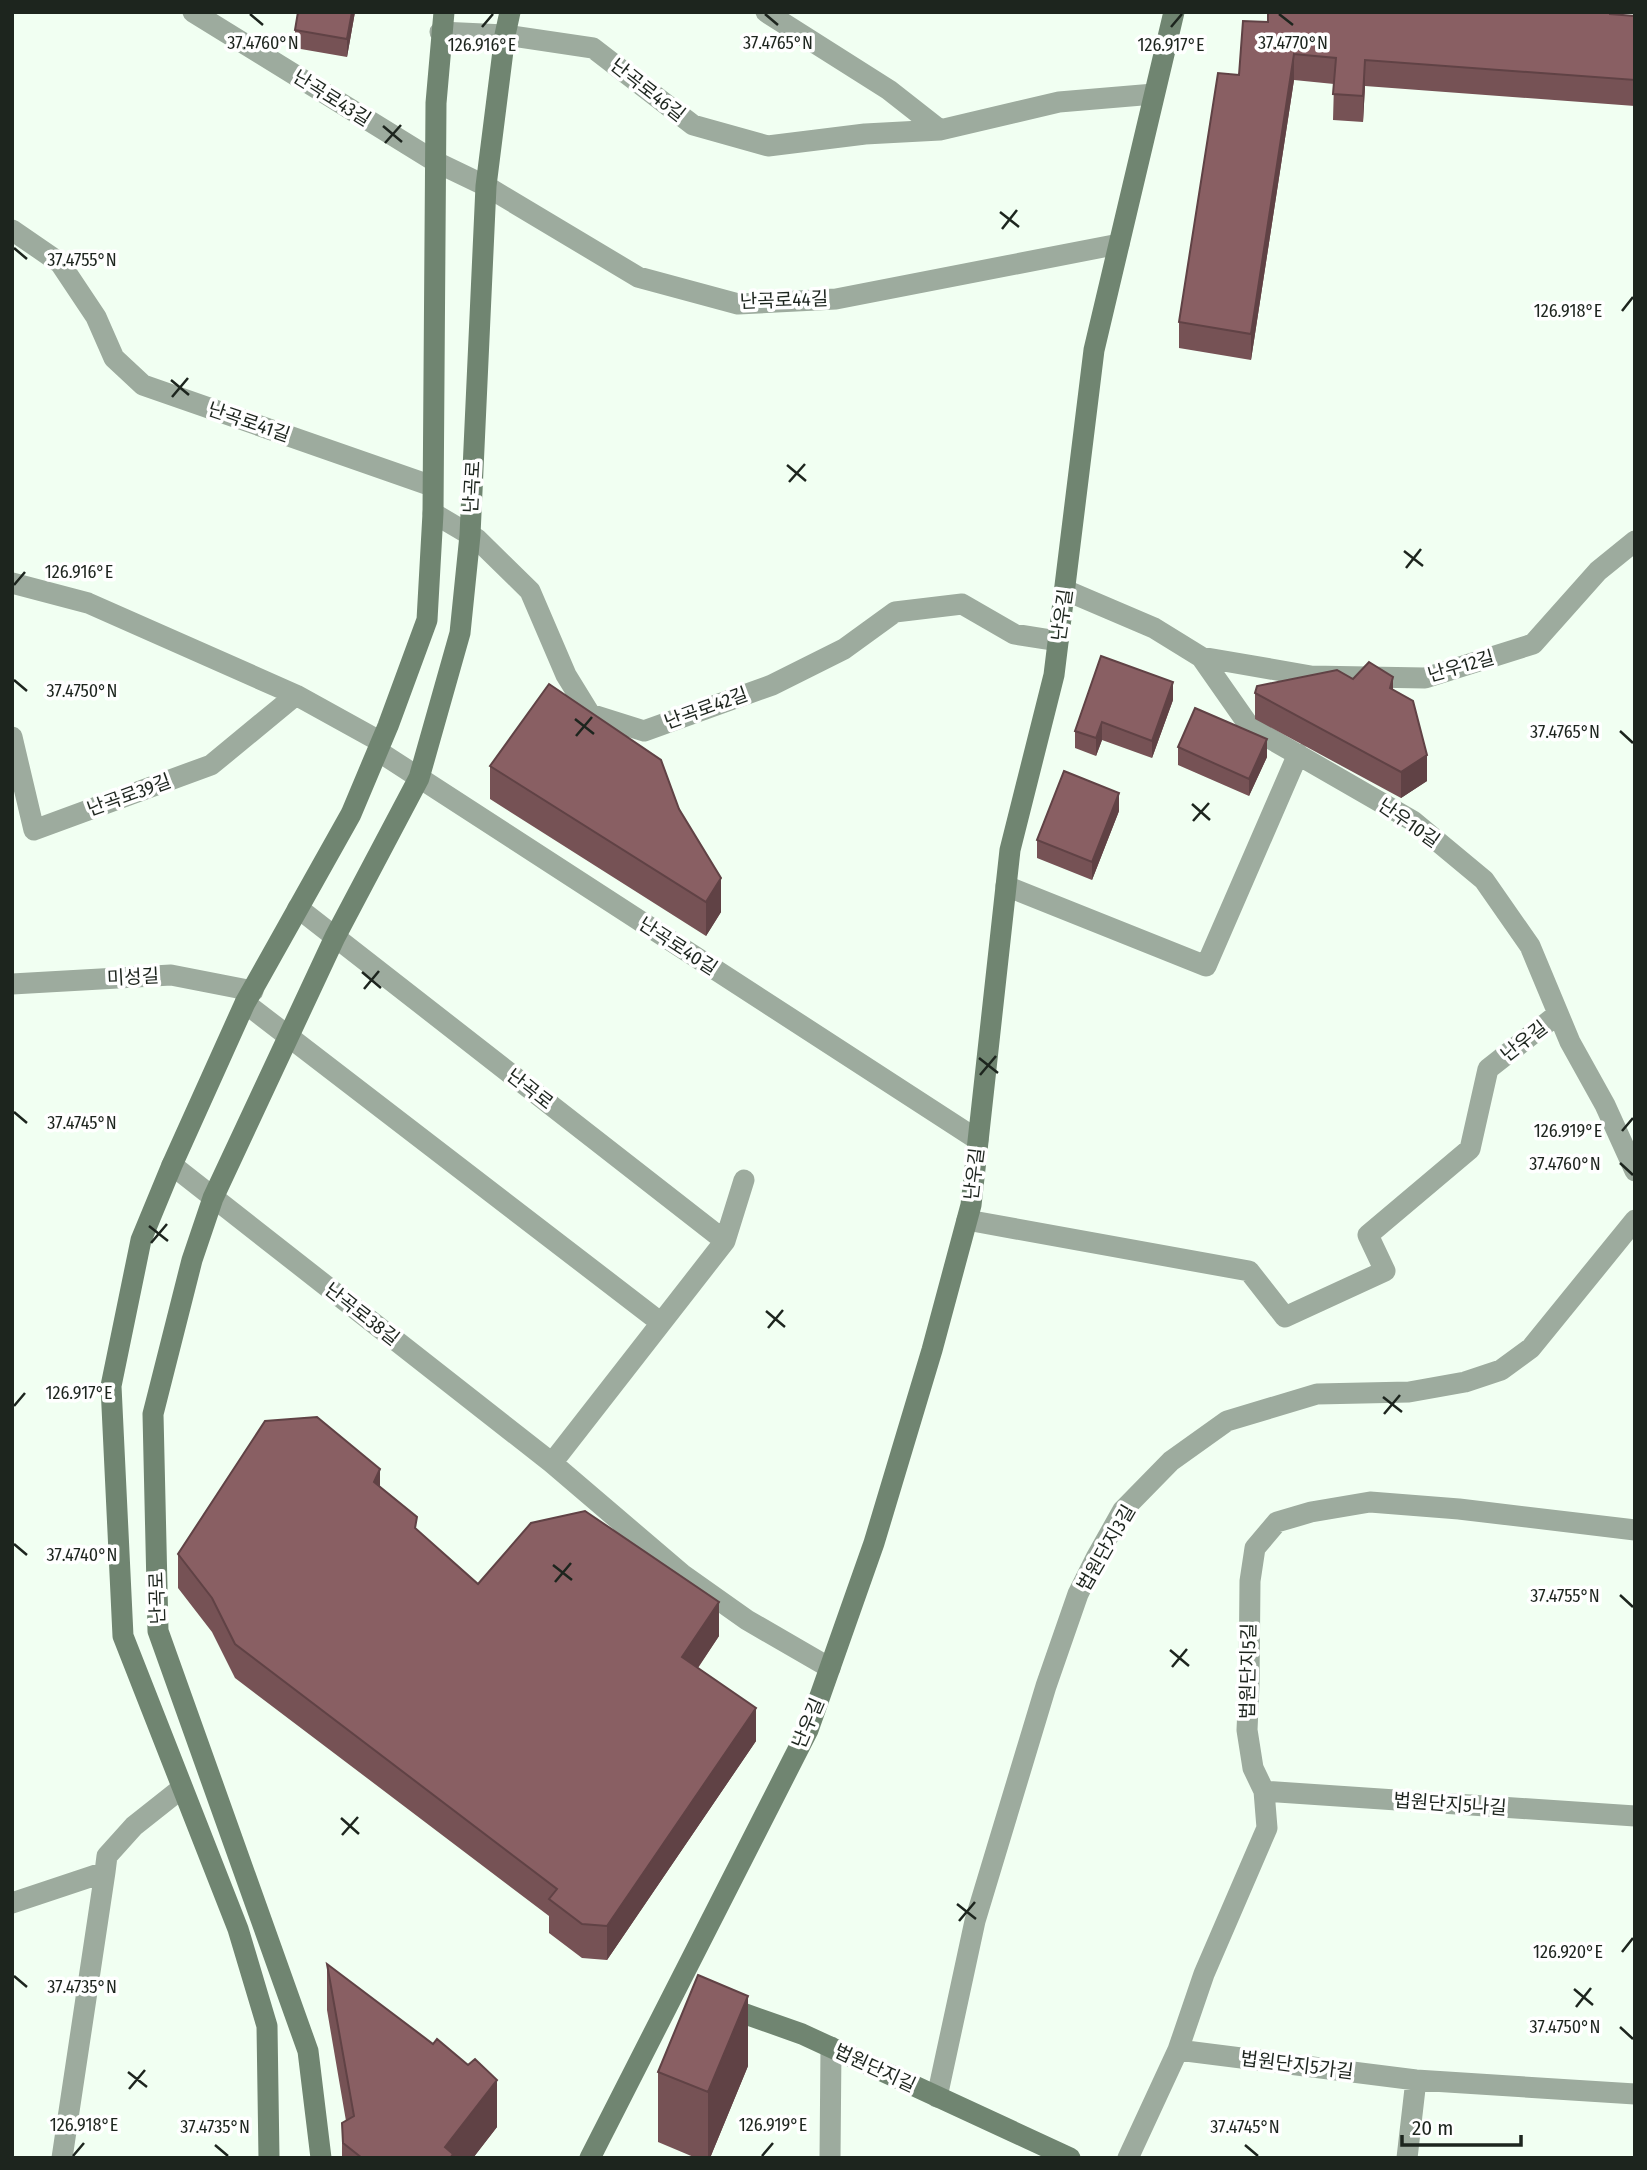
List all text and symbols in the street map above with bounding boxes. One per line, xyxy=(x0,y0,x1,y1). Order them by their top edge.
text: 37.4760°N xyxy=(227,32,299,54)
text: 37.4765°N xyxy=(743,32,813,54)
text: 37.4770°N xyxy=(1258,32,1328,54)
text: 126.916°E xyxy=(448,34,516,56)
text: 126.917°E xyxy=(1137,34,1205,56)
street label: 난곡로46길 xyxy=(606,54,690,126)
street label: 난곡로43길 xyxy=(289,65,375,131)
text: 37.4755°N xyxy=(47,249,117,271)
street label: 난곡로44길 xyxy=(739,287,829,313)
text: 126.918°E xyxy=(1534,300,1602,322)
street label: 난곡로41길 xyxy=(205,397,293,447)
street label: 난곡로 xyxy=(459,460,485,514)
text: 126.916°E xyxy=(45,561,113,583)
street label: 난우길 xyxy=(1047,587,1077,643)
street label: 난우12길 xyxy=(1425,646,1497,686)
text: 37.4750°N xyxy=(47,680,117,702)
street label: 난곡로42길 xyxy=(661,682,751,734)
text: 37.4765°N xyxy=(1530,721,1600,743)
street label: 난곡로39길 xyxy=(84,769,174,821)
street label: 난우10길 xyxy=(1374,794,1444,852)
street label: 난곡로40길 xyxy=(634,912,722,980)
street label: 미성길 xyxy=(106,964,160,990)
street label: 난우길 xyxy=(1496,1016,1552,1066)
street label: 난곡로 xyxy=(502,1064,558,1114)
text: 37.4745°N xyxy=(47,1112,117,1134)
text: 126.919°E xyxy=(1534,1120,1602,1142)
street label: 난우길 xyxy=(959,1147,989,1201)
text: 37.4760°N xyxy=(1529,1153,1601,1175)
street label: 난곡로38길 xyxy=(320,1278,404,1350)
text: 126.917°E xyxy=(45,1382,113,1404)
street label: 법원단지3길 xyxy=(1072,1501,1140,1595)
text: 37.4740°N xyxy=(46,1544,118,1566)
street label: 난곡로 xyxy=(145,1571,169,1625)
text: 37.4755°N xyxy=(1530,1585,1600,1607)
street label: 법원단지5길 xyxy=(1236,1623,1260,1719)
street label: 난우길 xyxy=(787,1694,829,1752)
street label: 법원단지5나길 xyxy=(1393,1789,1507,1819)
text: 126.920°E xyxy=(1533,1941,1603,1963)
text: 37.4735°N xyxy=(47,1976,117,1998)
text: 37.4750°N xyxy=(1530,2016,1600,2038)
street label: 법원단지길 xyxy=(831,2039,919,2097)
street label: 법원단지5가길 xyxy=(1239,2047,1355,2083)
scale bar xyxy=(1402,2104,1521,2148)
text: 126.918°E xyxy=(50,2114,118,2136)
text: 126.919°E xyxy=(739,2114,807,2136)
text: 20 m xyxy=(1412,2115,1453,2141)
text: 37.4735°N xyxy=(180,2116,250,2138)
text: 37.4745°N xyxy=(1210,2116,1280,2138)

